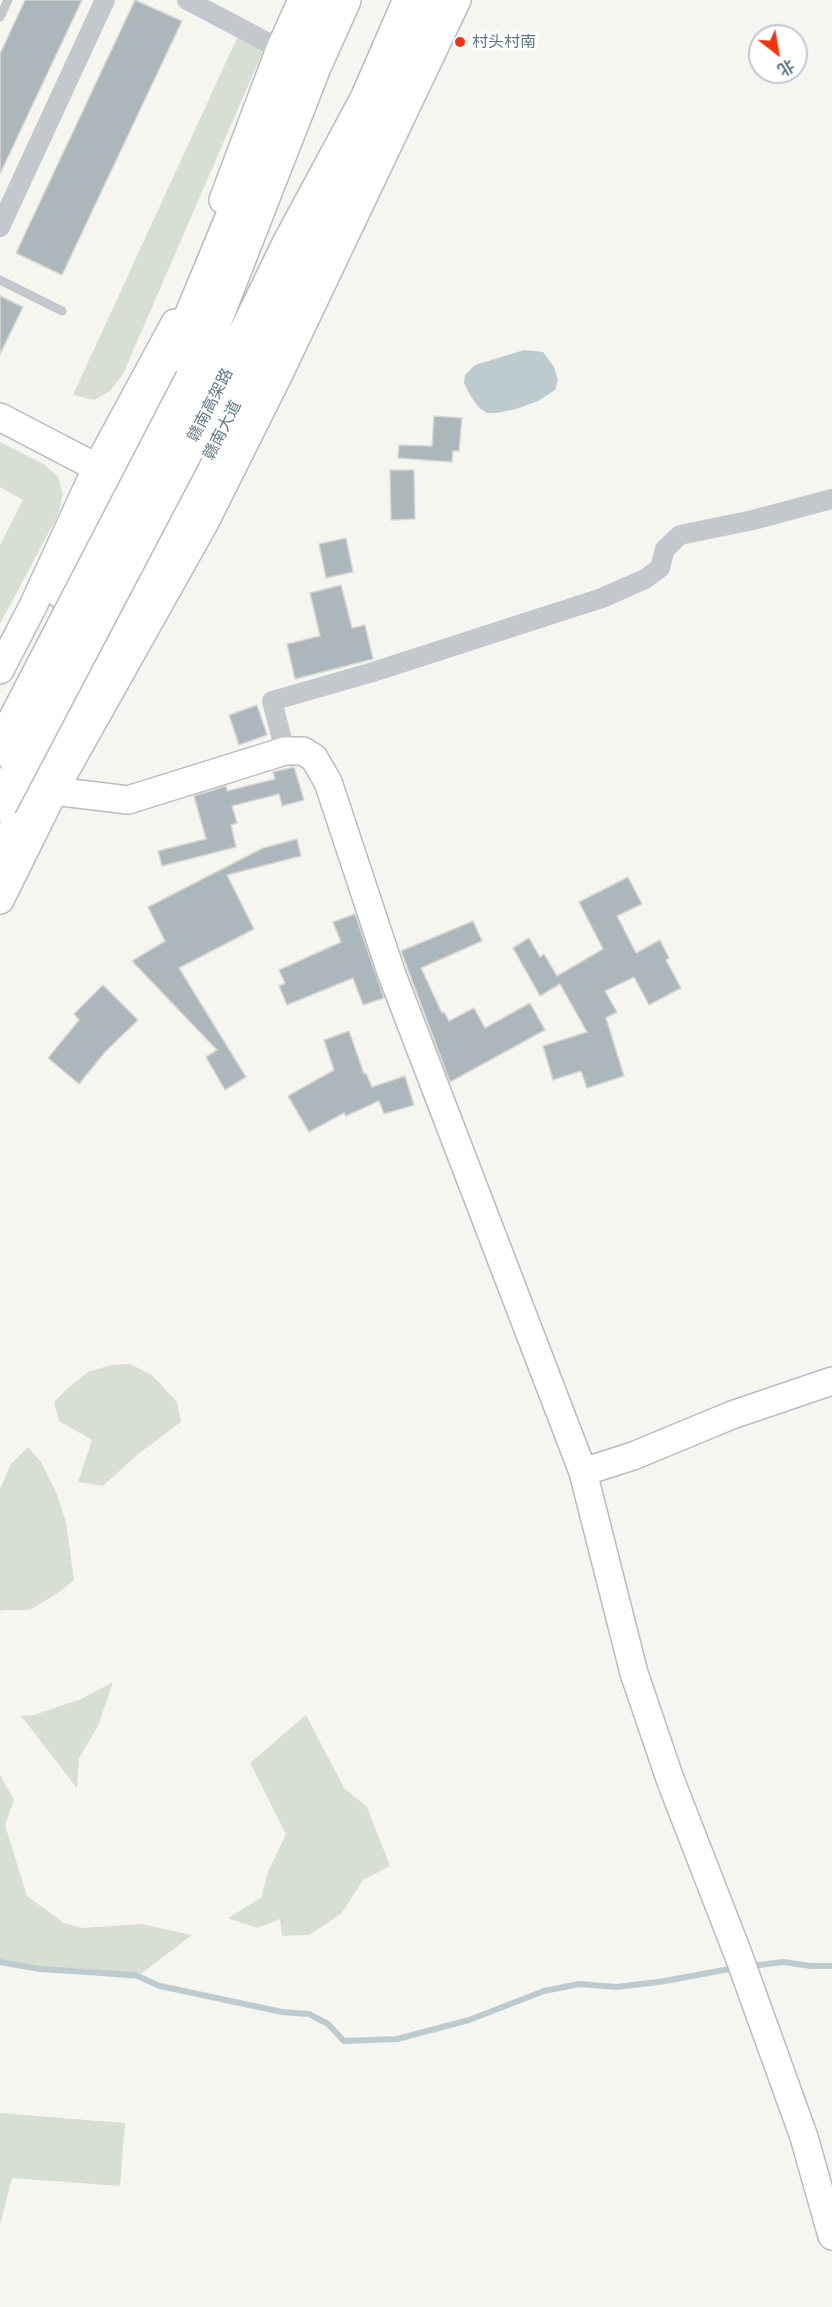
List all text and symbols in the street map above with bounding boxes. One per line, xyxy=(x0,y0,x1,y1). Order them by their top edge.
north arrow xyxy=(748,24,808,84)
place label: 村头村南 xyxy=(472,32,536,52)
marker: 村头村南 xyxy=(453,35,467,49)
text: 北 xyxy=(775,56,798,80)
street label: 赣南高架路 xyxy=(183,365,237,445)
street label: 赣南大道 xyxy=(199,397,245,463)

